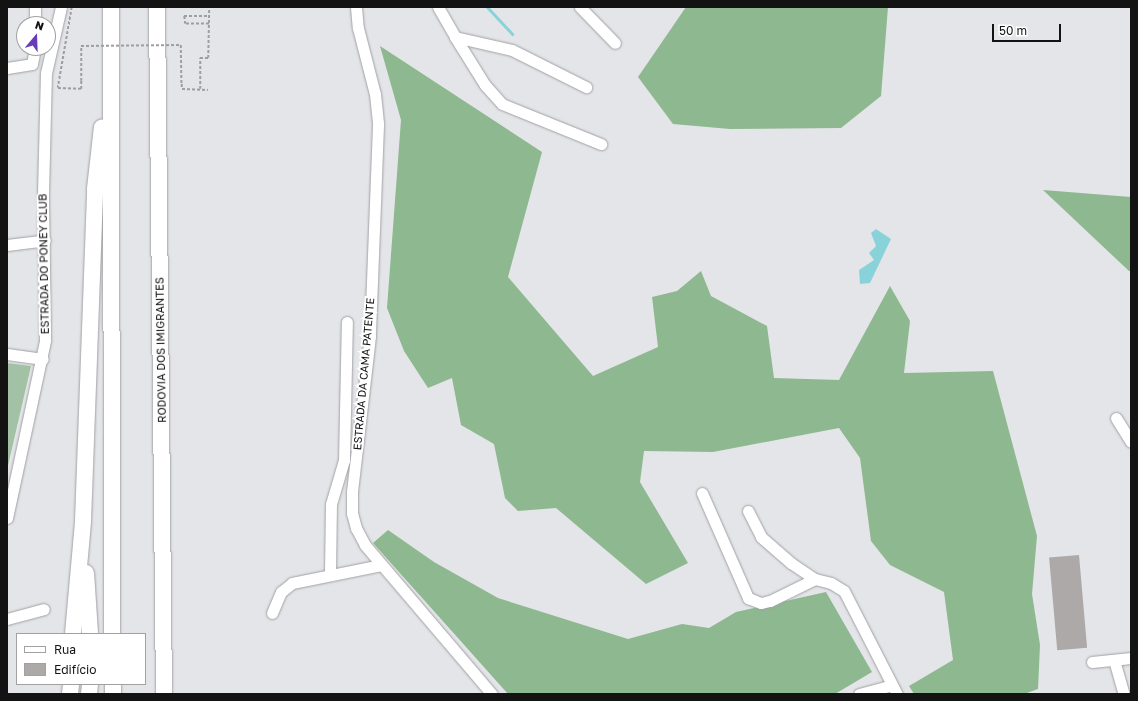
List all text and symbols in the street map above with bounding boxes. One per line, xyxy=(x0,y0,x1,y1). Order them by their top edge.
north arrow xyxy=(16,16,56,56)
scale bar xyxy=(994,16,1063,42)
text: N xyxy=(34,18,46,33)
text: 50 m xyxy=(999,23,1027,38)
street label: ESTRADA DO PONEY CLUB xyxy=(36,194,52,334)
street label: RODOVIA DOS IMIGRANTES xyxy=(153,277,169,423)
street label: ESTRADA DA CAMA PATENTE xyxy=(351,297,377,451)
legend xyxy=(16,633,146,685)
text: Rua xyxy=(54,642,76,657)
text: Edifício xyxy=(54,662,96,677)

